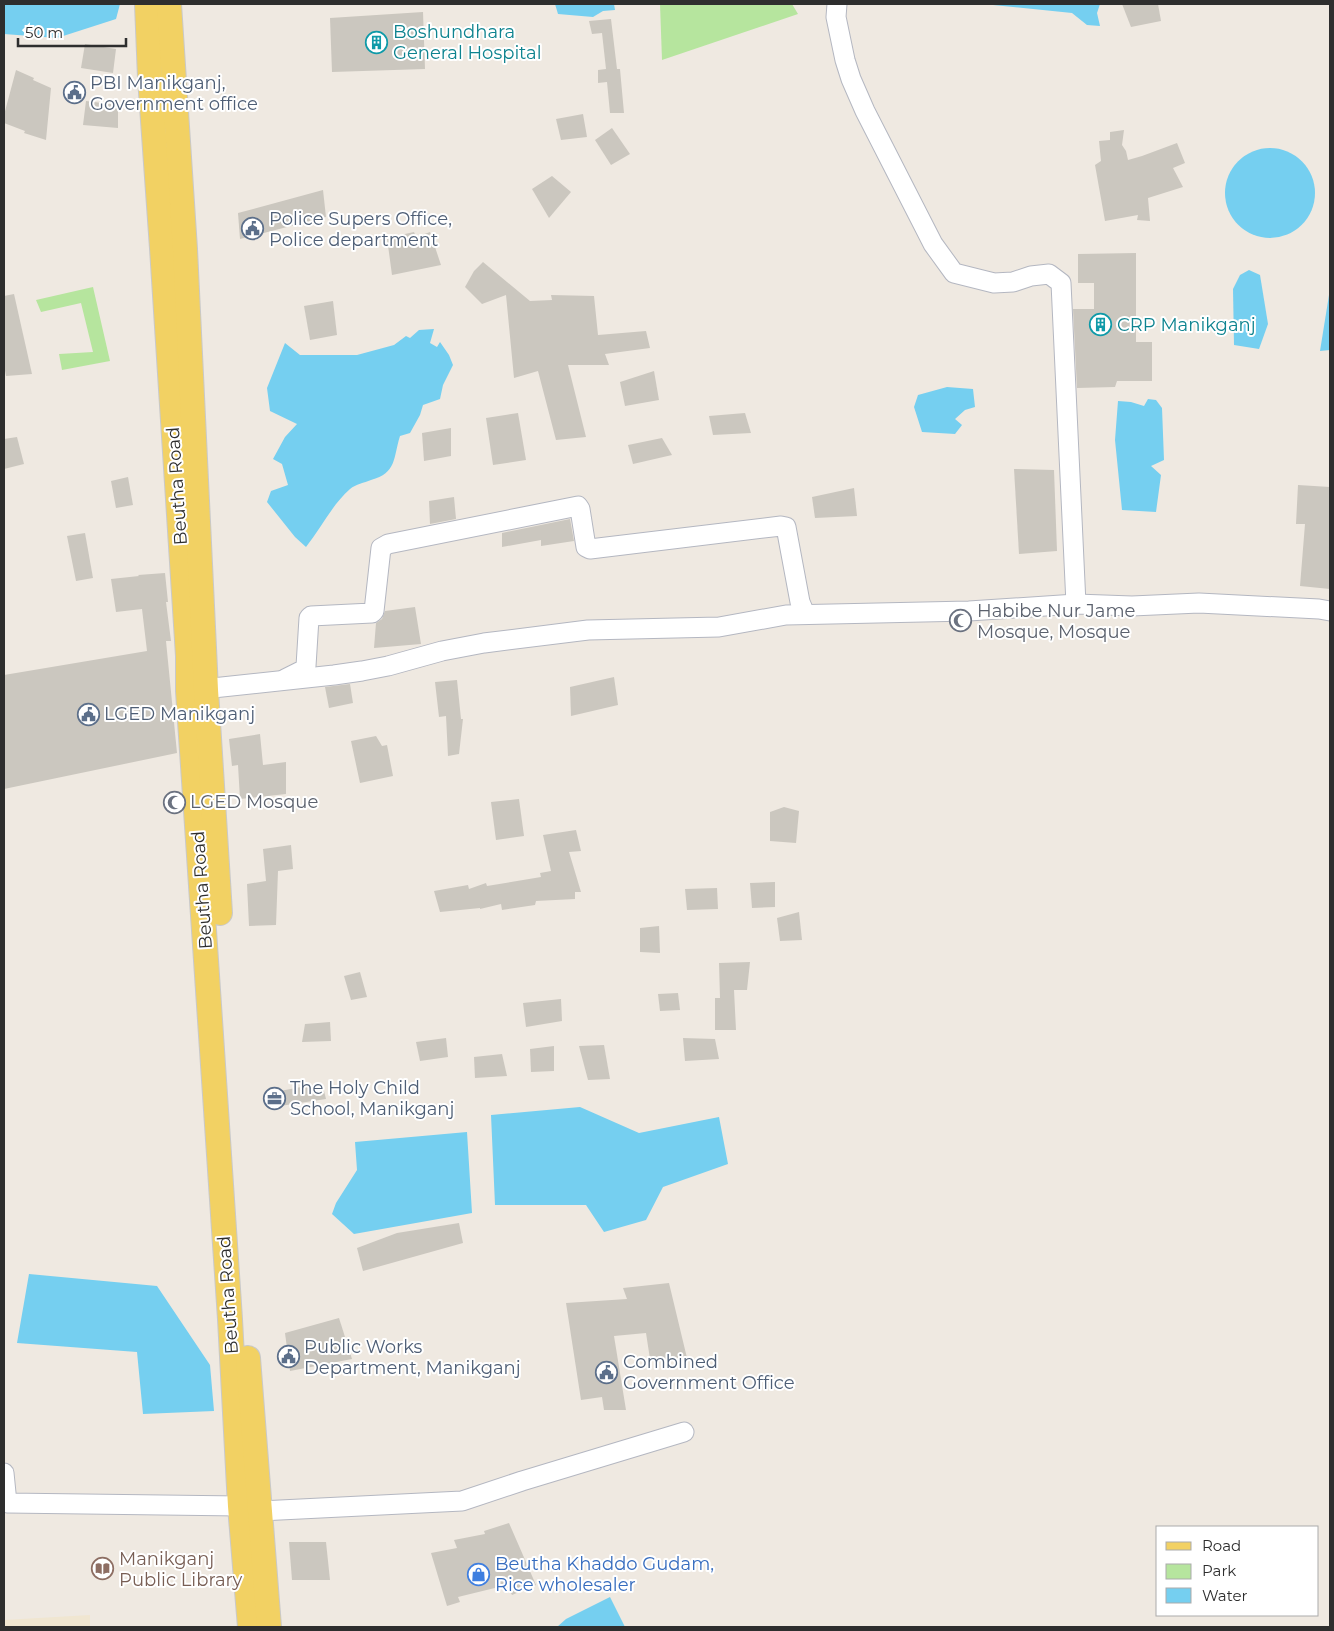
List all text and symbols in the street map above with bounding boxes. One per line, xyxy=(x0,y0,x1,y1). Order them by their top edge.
scale bar xyxy=(18,15,125,47)
place label: Boshundhara General Hospital xyxy=(393,21,542,64)
text: 50 m xyxy=(25,23,63,42)
building icon: Boshundhara General Hospital xyxy=(365,30,389,54)
place label: PBI Manikganj, Government office xyxy=(90,72,258,115)
public building icon: PBI Manikganj, Government office xyxy=(62,81,86,105)
place label: Police Supers Office, Police department xyxy=(269,208,452,251)
public building icon: Police Supers Office, Police department xyxy=(241,217,265,241)
building icon: CRP Manikganj xyxy=(1089,313,1113,337)
place label: CRP Manikganj xyxy=(1117,314,1256,336)
street label: Beutha Road xyxy=(162,426,192,546)
place label: Habibe Nur Jame Mosque, Mosque xyxy=(977,600,1135,643)
mosque icon: Habibe Nur Jame Mosque, Mosque xyxy=(949,609,973,633)
public building icon: LGED Manikganj xyxy=(76,702,100,726)
place label: LGED Manikganj xyxy=(104,703,255,725)
mosque icon: LGED Mosque xyxy=(162,790,186,814)
place label: LGED Mosque xyxy=(190,791,318,813)
street label: Beutha Road xyxy=(187,830,217,950)
place label: The Holy Child School, Manikganj xyxy=(290,1077,454,1120)
office icon: The Holy Child School, Manikganj xyxy=(262,1086,286,1110)
street label: Beutha Road xyxy=(213,1235,243,1355)
place label: Public Works Department, Manikganj xyxy=(304,1336,521,1379)
public building icon: Public Works Department, Manikganj xyxy=(276,1345,300,1369)
place label: Combined Government Office xyxy=(623,1351,795,1394)
public building icon: Combined Government Office xyxy=(595,1360,619,1384)
legend xyxy=(1156,1526,1319,1616)
text: Road xyxy=(1202,1536,1241,1555)
place label: Manikganj Public Library xyxy=(119,1548,243,1591)
place label: Beutha Khaddo Gudam, Rice wholesaler xyxy=(495,1553,714,1596)
library icon: Manikganj Public Library xyxy=(91,1557,115,1581)
text: Park xyxy=(1202,1561,1236,1580)
shop icon: Beutha Khaddo Gudam, Rice wholesaler xyxy=(467,1562,491,1586)
text: Water xyxy=(1202,1586,1248,1605)

